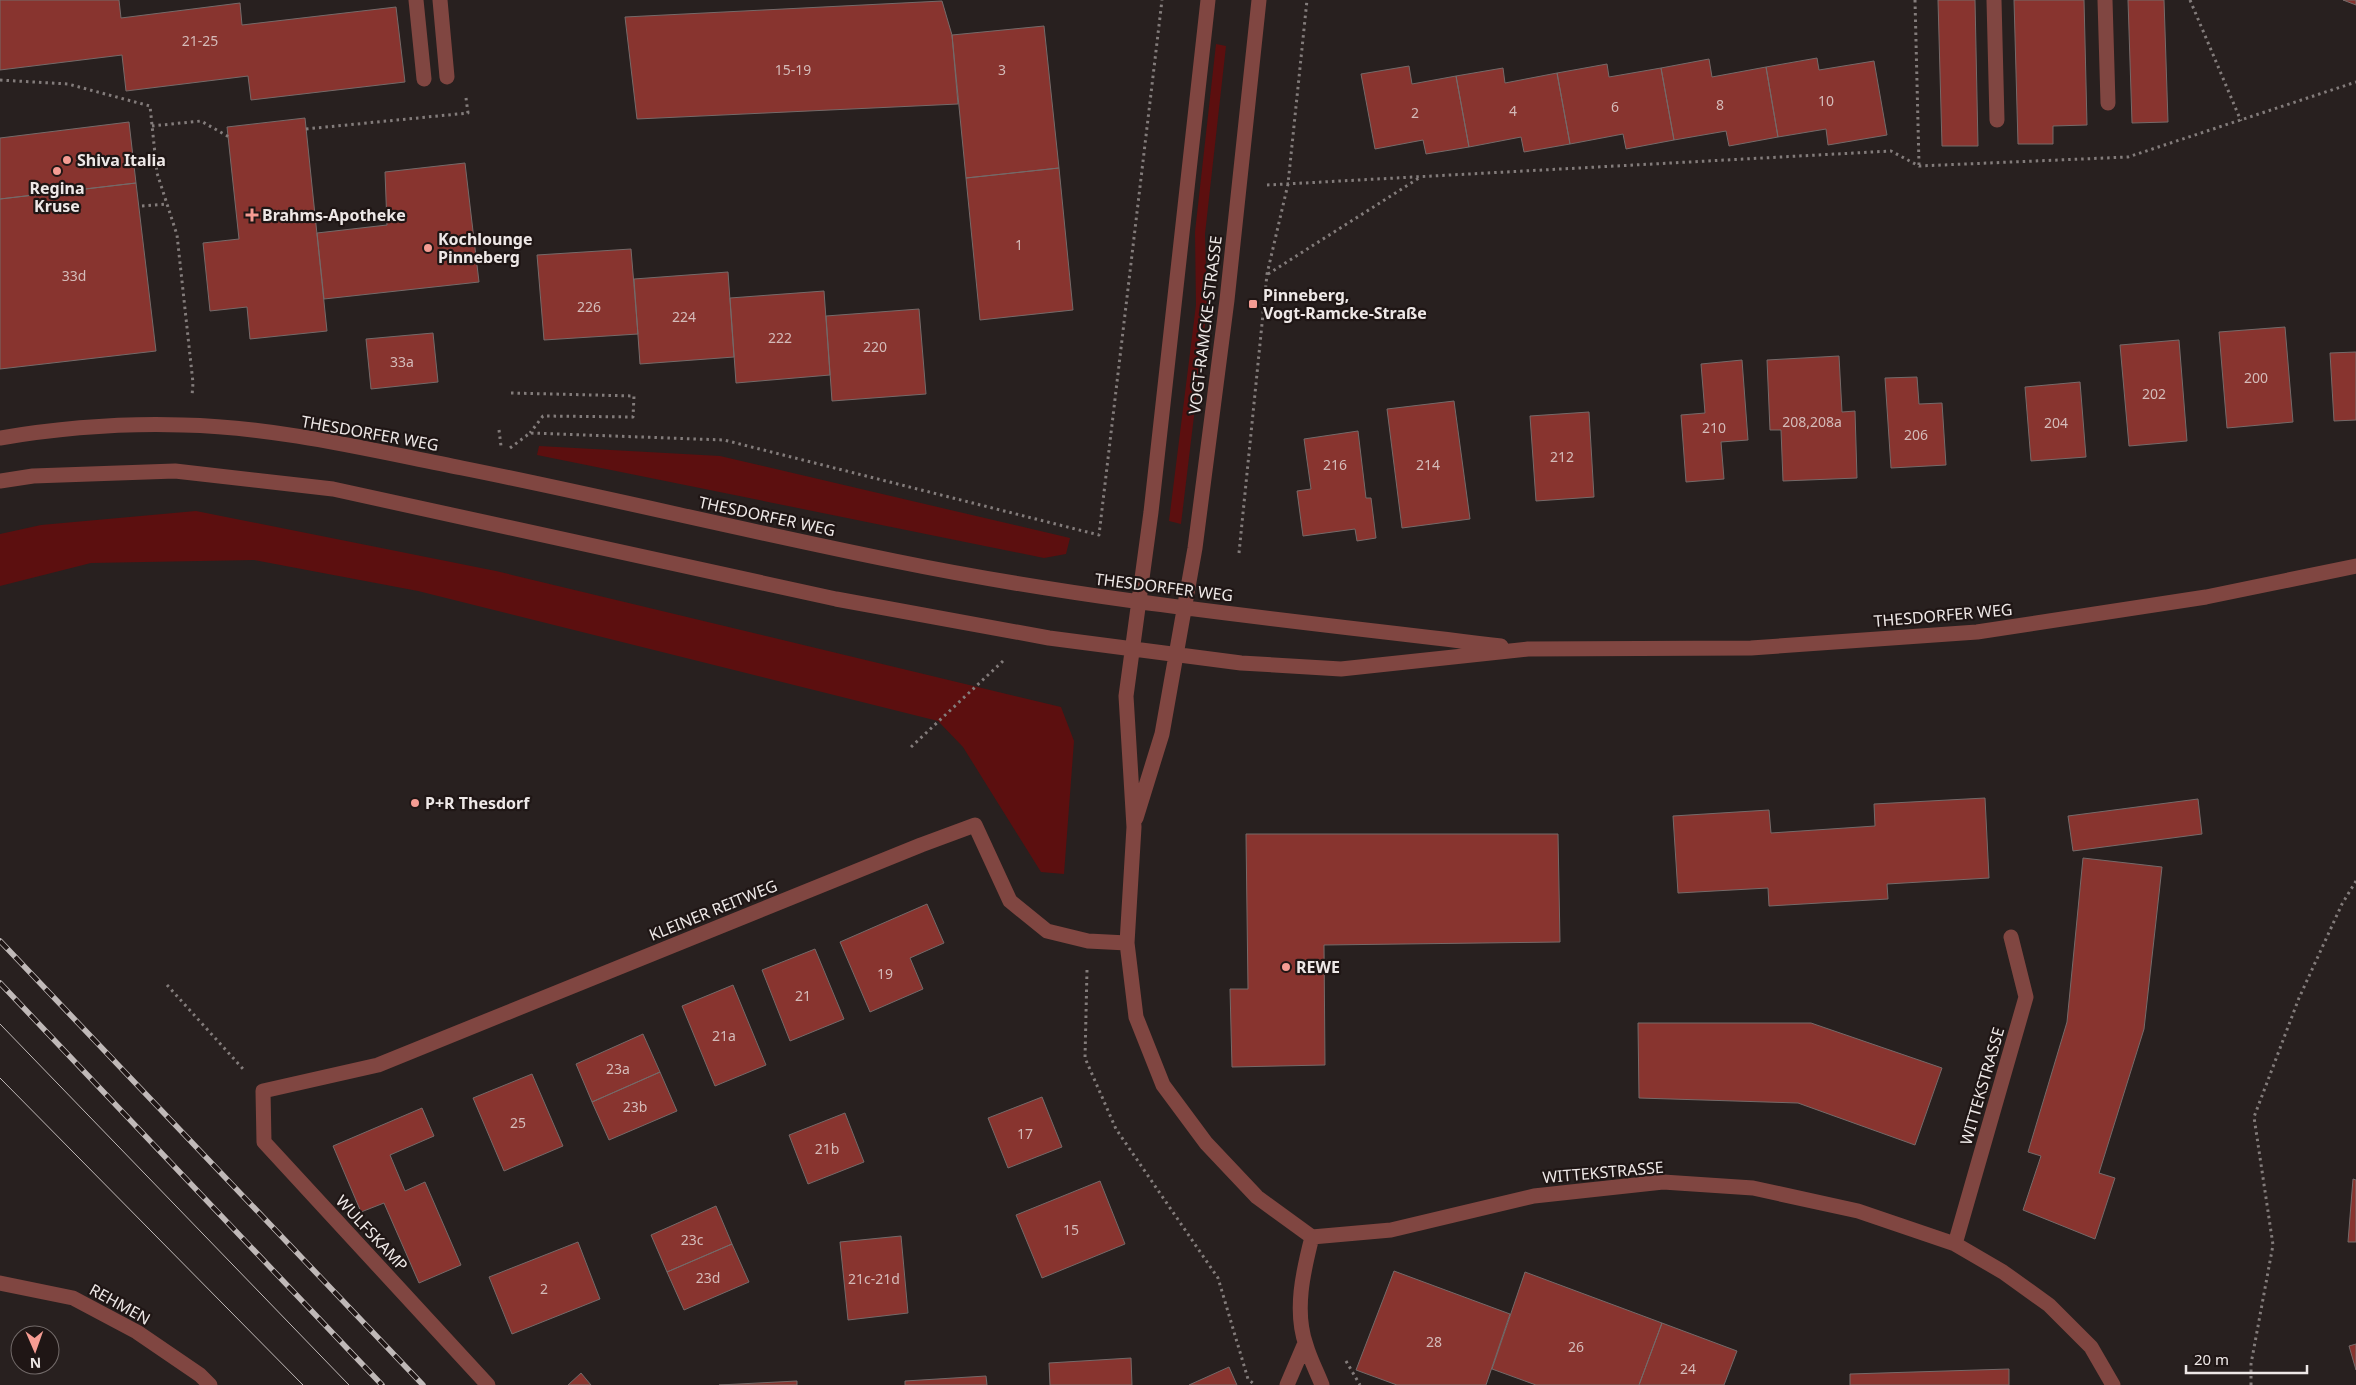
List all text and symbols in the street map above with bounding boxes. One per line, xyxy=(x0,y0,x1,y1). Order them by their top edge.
house number: 21-25 xyxy=(182,31,218,50)
house number: 15-19 xyxy=(775,60,811,79)
house number: 3 xyxy=(998,60,1006,79)
house number: 10 xyxy=(1818,91,1834,110)
house number: 8 xyxy=(1716,95,1724,114)
house number: 6 xyxy=(1611,97,1619,116)
house number: 4 xyxy=(1509,101,1517,120)
house number: 2 xyxy=(1411,103,1419,122)
place label: Shiva Italia xyxy=(77,149,166,171)
marker: Shiva Italia xyxy=(61,154,73,166)
marker: Regina Kruse xyxy=(51,165,63,177)
place label: Regina Kruse xyxy=(30,177,84,217)
place label: Brahms-Apotheke xyxy=(262,204,406,226)
marker: Brahms-Apotheke xyxy=(246,209,258,221)
place label: Kochlounge Pinneberg xyxy=(438,228,533,268)
street label: VOGT-RAMCKE-STRASSE xyxy=(1183,234,1227,416)
house number: 1 xyxy=(1015,235,1023,254)
marker: Kochlounge Pinneberg xyxy=(422,242,434,254)
house number: 33d xyxy=(62,266,86,285)
place label: Pinneberg, Vogt-Ramcke-Straße xyxy=(1263,284,1427,324)
house number: 226 xyxy=(577,297,601,316)
marker: Pinneberg, Vogt-Ramcke-Straße xyxy=(1247,298,1259,310)
house number: 224 xyxy=(672,307,696,326)
house number: 222 xyxy=(768,328,792,347)
house number: 220 xyxy=(863,337,887,356)
house number: 33a xyxy=(390,352,414,371)
house number: 200 xyxy=(2244,368,2268,387)
house number: 202 xyxy=(2142,384,2166,403)
street label: THESDORFER WEG xyxy=(299,410,441,456)
house number: 208,208a xyxy=(1782,412,1842,431)
house number: 204 xyxy=(2044,413,2068,432)
house number: 210 xyxy=(1702,418,1726,437)
house number: 206 xyxy=(1904,425,1928,444)
house number: 212 xyxy=(1550,447,1574,466)
house number: 216 xyxy=(1323,455,1347,474)
house number: 214 xyxy=(1416,455,1440,474)
street label: THESDORFER WEG xyxy=(697,491,837,541)
street label: THESDORFER WEG xyxy=(1094,568,1234,606)
street label: THESDORFER WEG xyxy=(1873,598,2013,632)
place label: P+R Thesdorf xyxy=(425,792,530,814)
marker: P+R Thesdorf xyxy=(409,797,421,809)
street label: KLEINER REITWEG xyxy=(646,874,780,946)
place label: REWE xyxy=(1296,956,1340,978)
marker: REWE xyxy=(1280,961,1292,973)
house number: 19 xyxy=(877,964,893,983)
house number: 21 xyxy=(795,986,811,1005)
street label: WITTEKSTRASSE xyxy=(1955,1025,2009,1147)
house number: 21a xyxy=(712,1026,736,1045)
house number: 23a xyxy=(606,1059,630,1078)
house number: 23b xyxy=(623,1097,647,1116)
house number: 25 xyxy=(510,1113,526,1132)
house number: 17 xyxy=(1017,1124,1033,1143)
house number: 21b xyxy=(815,1139,839,1158)
street label: WITTEKSTRASSE xyxy=(1541,1156,1665,1188)
street label: WULFSKAMP xyxy=(331,1190,413,1276)
house number: 15 xyxy=(1063,1220,1079,1239)
house number: 23c xyxy=(681,1230,704,1249)
house number: 23d xyxy=(696,1268,720,1287)
house number: 21c-21d xyxy=(848,1269,900,1288)
street label: REHMEN xyxy=(86,1278,154,1330)
house number: 2 xyxy=(540,1279,548,1298)
north arrow xyxy=(10,1325,60,1375)
house number: 28 xyxy=(1426,1332,1442,1351)
house number: 26 xyxy=(1568,1337,1584,1356)
scale bar xyxy=(2186,1342,2307,1374)
text: 20 m xyxy=(2194,1349,2229,1369)
text: N xyxy=(29,1354,41,1373)
house number: 24 xyxy=(1680,1359,1696,1378)

